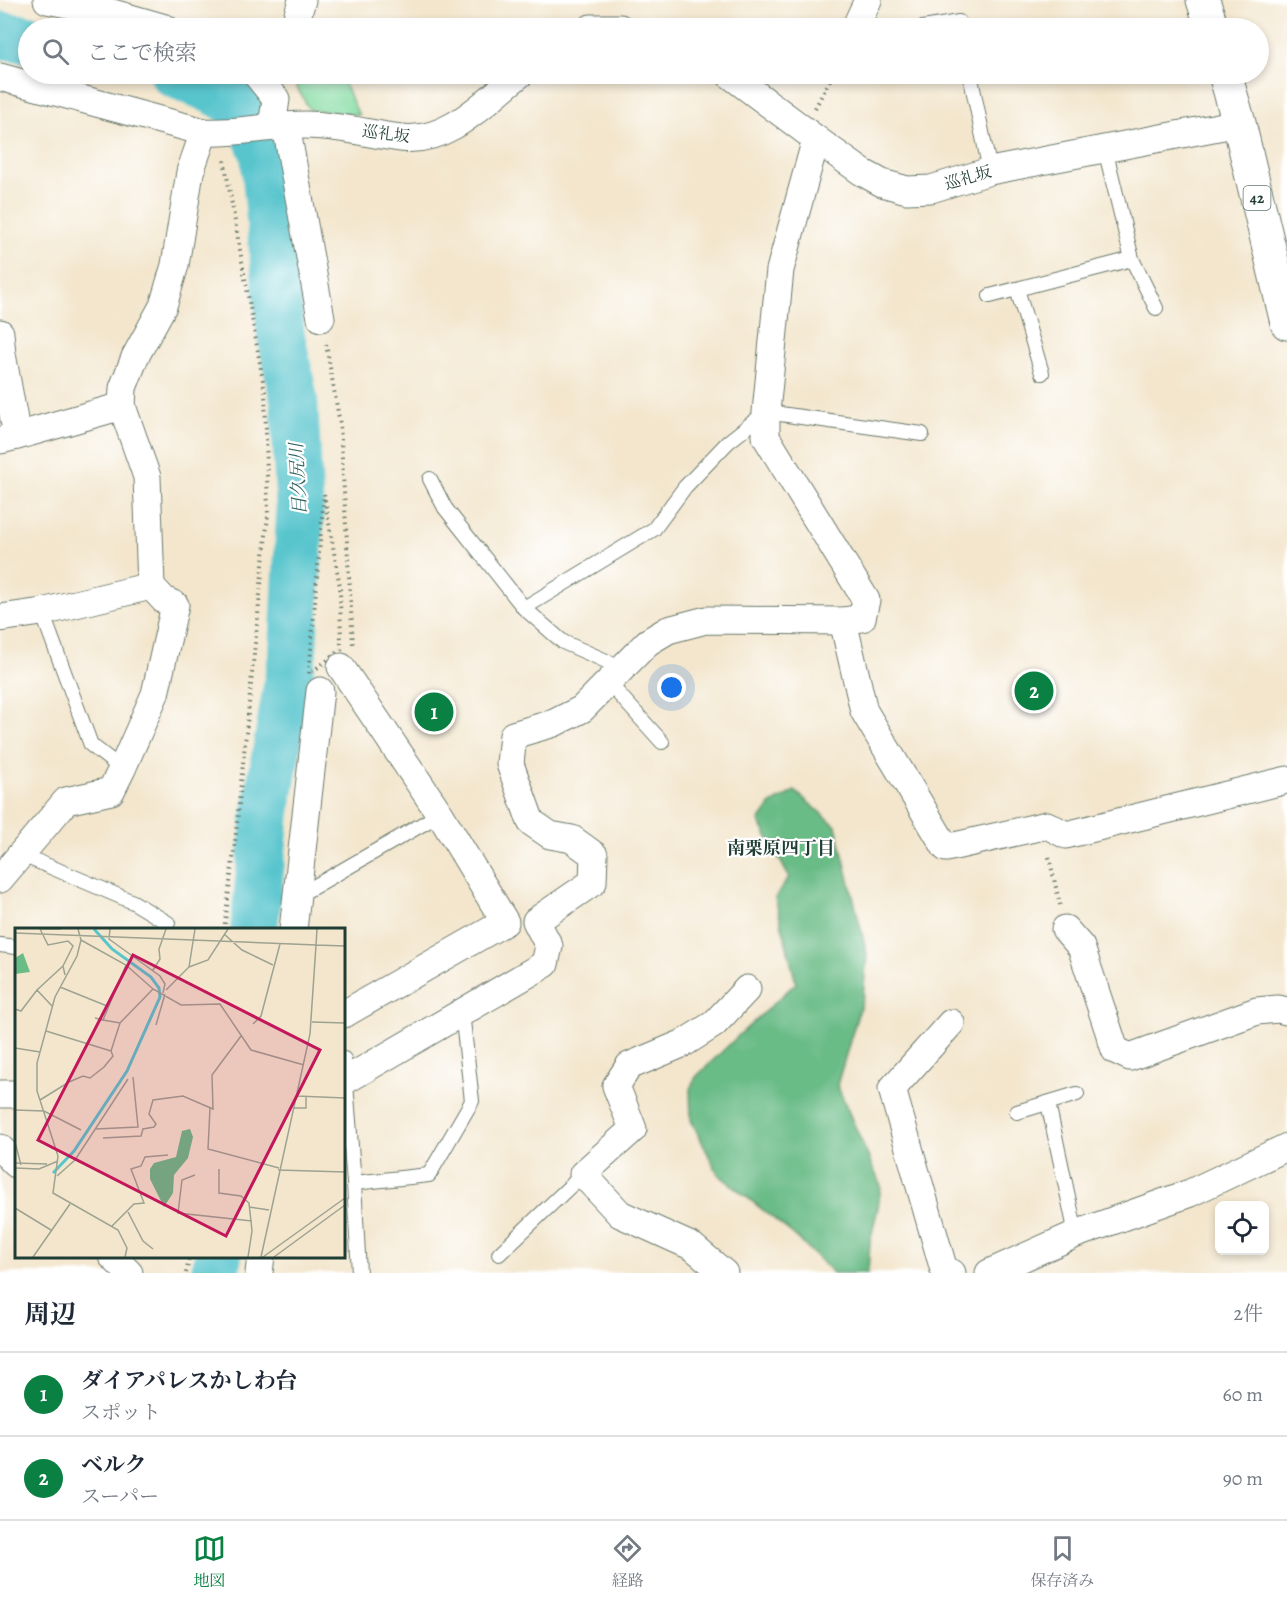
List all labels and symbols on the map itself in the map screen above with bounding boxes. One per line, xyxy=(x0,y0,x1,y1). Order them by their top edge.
street label: 巡礼坂 xyxy=(361,120,411,148)
street label: 巡礼坂 xyxy=(942,161,994,195)
road number: 42 xyxy=(1244,186,1270,210)
water label: 目久尻川 xyxy=(284,440,312,516)
pin: 2 xyxy=(1014,668,1054,714)
your location xyxy=(657,673,686,702)
pin: 1 xyxy=(414,690,454,734)
district label: 南栗原四丁目 xyxy=(727,836,835,860)
inset map xyxy=(15,928,345,1258)

